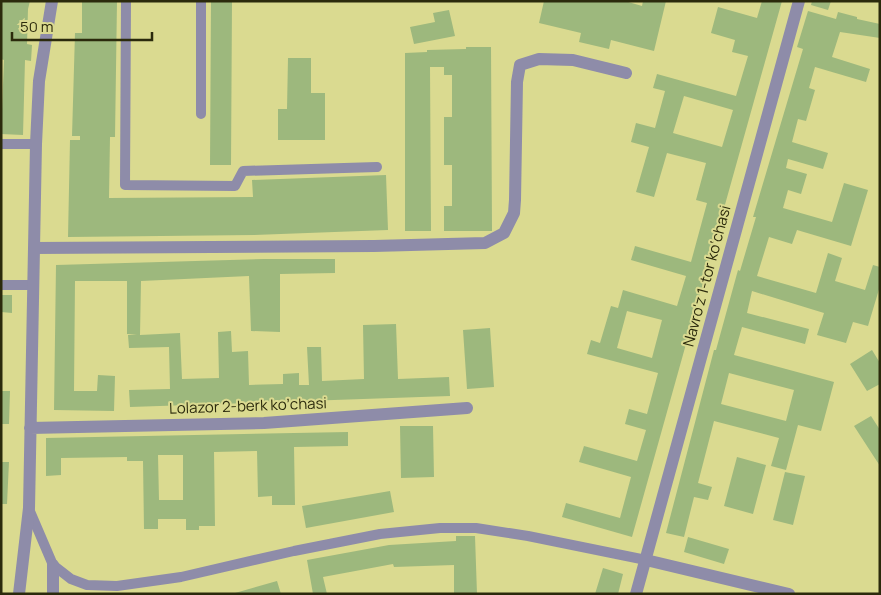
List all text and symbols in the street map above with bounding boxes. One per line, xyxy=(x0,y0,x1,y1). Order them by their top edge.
scale bar xyxy=(12,10,152,42)
text: 50 m xyxy=(20,16,54,37)
street label: Navro'z 1-tor ko‘chasi xyxy=(678,203,735,349)
street label: Lolazor 2-berk koʼchasi xyxy=(169,392,327,419)

